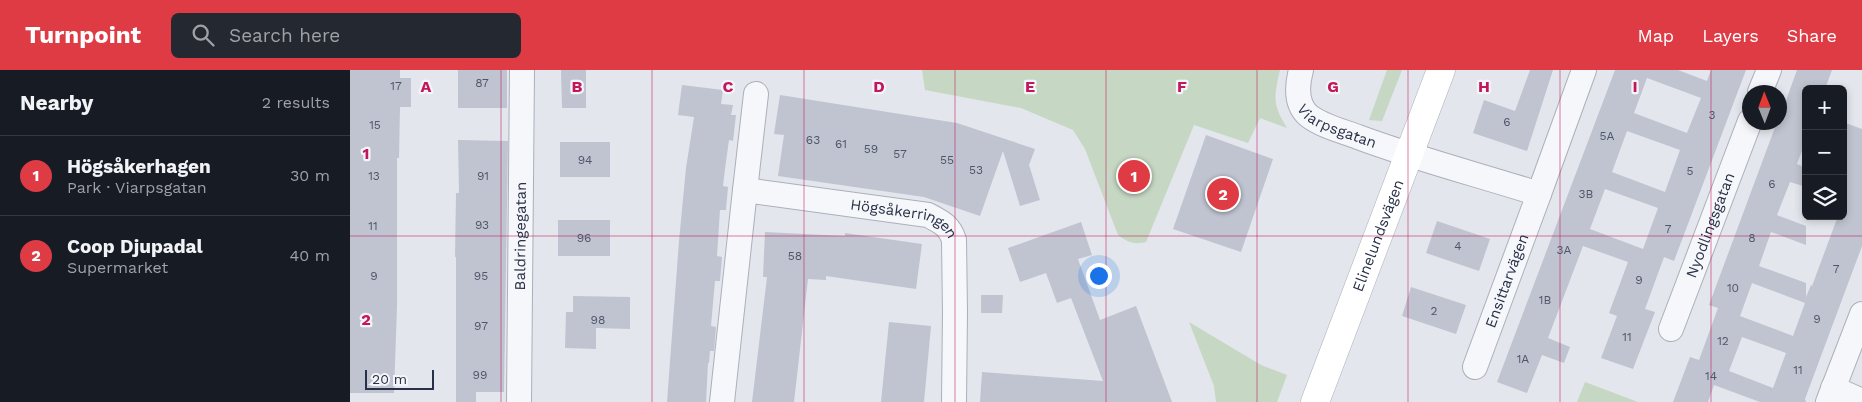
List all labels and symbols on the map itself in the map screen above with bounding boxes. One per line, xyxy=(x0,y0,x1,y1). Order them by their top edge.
house number: 87 xyxy=(475,76,489,90)
text: A xyxy=(421,77,432,96)
text: B xyxy=(572,77,583,96)
text: C xyxy=(723,77,734,96)
text: D xyxy=(873,77,885,96)
text: E xyxy=(1025,77,1035,96)
text: F xyxy=(1177,77,1187,96)
text: G xyxy=(1327,77,1339,96)
text: H xyxy=(1478,77,1490,96)
text: I xyxy=(1632,77,1638,96)
house number: 17 xyxy=(390,79,402,93)
north arrow xyxy=(1742,85,1787,130)
street label: Viarpsgatan xyxy=(1293,101,1379,152)
house number: 3 xyxy=(1709,108,1716,122)
house number: 6 xyxy=(1503,115,1511,129)
house number: 15 xyxy=(369,118,381,132)
house number: 5A xyxy=(1600,129,1615,143)
house number: 63 xyxy=(806,133,820,147)
house number: 61 xyxy=(835,137,847,151)
house number: 59 xyxy=(864,142,878,156)
text: 1 xyxy=(363,144,369,163)
house number: 57 xyxy=(893,147,907,161)
house number: 94 xyxy=(578,153,592,167)
house number: 55 xyxy=(940,153,954,167)
pin: 1 xyxy=(1118,157,1150,195)
house number: 53 xyxy=(969,163,983,177)
house number: 5 xyxy=(1687,164,1694,178)
house number: 13 xyxy=(368,169,380,183)
house number: 91 xyxy=(477,169,489,183)
street label: Nyodlingsgatan xyxy=(1682,170,1739,280)
pin: 2 xyxy=(1207,175,1239,213)
street label: Elinelundsvägen xyxy=(1349,177,1408,294)
house number: 6 xyxy=(1768,177,1776,191)
street label: Baldringegatan xyxy=(511,182,530,290)
house number: 3B xyxy=(1579,187,1594,201)
street label: Högsåkerringen xyxy=(849,195,961,241)
house number: 93 xyxy=(475,218,489,232)
house number: 11 xyxy=(368,219,378,233)
house number: 7 xyxy=(1665,222,1672,236)
house number: 96 xyxy=(577,231,591,245)
street label: Ensittarvägen xyxy=(1481,231,1533,330)
house number: 8 xyxy=(1748,231,1756,245)
house number: 4 xyxy=(1454,239,1462,253)
house number: 3A xyxy=(1557,243,1572,257)
house number: 58 xyxy=(788,249,802,263)
house number: 7 xyxy=(1833,262,1840,276)
your location xyxy=(1086,263,1112,289)
house number: 9 xyxy=(370,269,378,283)
house number: 95 xyxy=(474,269,488,283)
house number: 9 xyxy=(1635,273,1643,287)
house number: 10 xyxy=(1727,281,1739,295)
house number: 1B xyxy=(1539,293,1551,307)
house number: 2 xyxy=(1431,304,1438,318)
text: 2 xyxy=(361,310,371,329)
house number: 9 xyxy=(1813,312,1821,326)
house number: 98 xyxy=(591,313,605,327)
house number: 97 xyxy=(474,319,488,333)
house number: 11 xyxy=(1622,330,1632,344)
house number: 12 xyxy=(1717,334,1729,348)
house number: 1A xyxy=(1517,352,1529,366)
house number: 11 xyxy=(1793,363,1803,377)
scale bar xyxy=(365,367,434,390)
house number: 99 xyxy=(473,368,487,382)
house number: 14 xyxy=(1705,369,1717,383)

